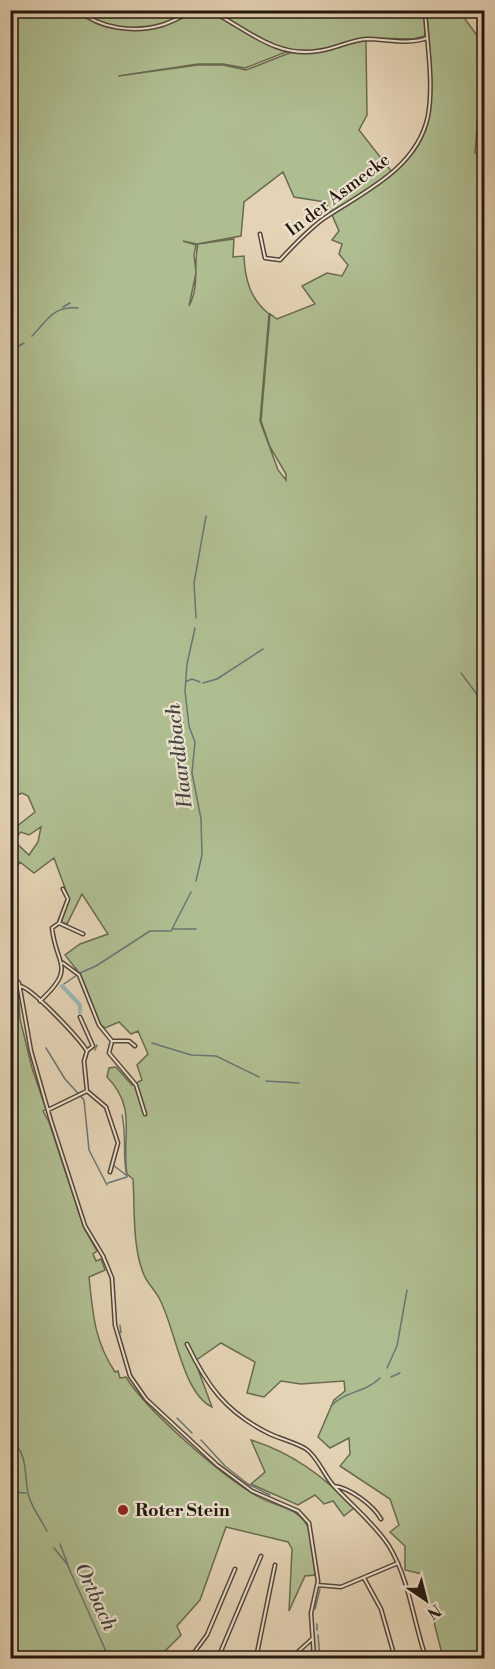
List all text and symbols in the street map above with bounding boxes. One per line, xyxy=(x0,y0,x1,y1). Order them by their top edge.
street label: In der Asmecke xyxy=(281,148,395,242)
water label: Haardtbach xyxy=(161,701,199,811)
place label: Roter Stein xyxy=(135,1499,230,1522)
marker: Roter Stein xyxy=(116,1503,130,1517)
water label: Ortbach xyxy=(68,1559,122,1636)
north arrow xyxy=(396,1570,456,1630)
text: N xyxy=(423,1600,445,1623)

